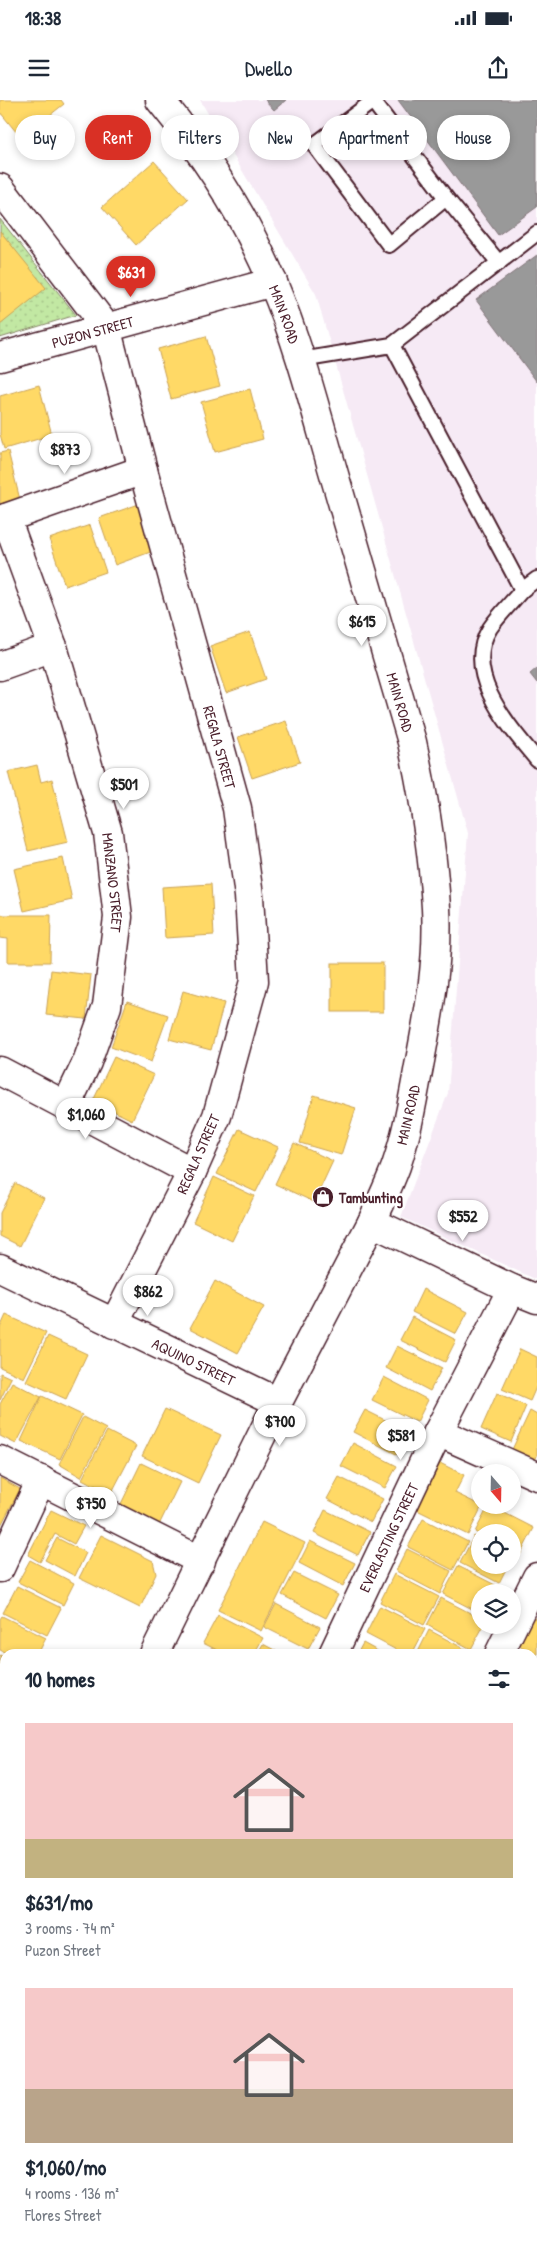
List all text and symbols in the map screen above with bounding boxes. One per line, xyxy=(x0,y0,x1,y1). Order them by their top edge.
text: 18:38 xyxy=(25,5,61,31)
text: Dwello xyxy=(245,53,292,83)
icon: menu xyxy=(25,54,53,82)
icon: share xyxy=(484,54,512,82)
chip: Buy xyxy=(15,115,75,160)
chip: Rent xyxy=(85,115,151,160)
chip: Filters xyxy=(161,115,239,160)
chip: New xyxy=(249,115,311,160)
chip: Apartment xyxy=(321,115,427,160)
chip: House xyxy=(437,115,510,160)
pin: $631 xyxy=(101,256,161,298)
text: $631 xyxy=(117,261,145,283)
street label: MAIN ROAD xyxy=(264,282,306,347)
street label: PUZON STREET xyxy=(49,310,137,353)
pin: $873 xyxy=(35,432,95,475)
text: $873 xyxy=(50,438,80,460)
pin: $615 xyxy=(332,604,392,647)
text: $615 xyxy=(348,610,376,632)
street label: MAIN ROAD xyxy=(382,670,419,735)
street label: REGALA STREET xyxy=(198,703,242,792)
pin: $501 xyxy=(94,768,154,810)
text: $501 xyxy=(110,773,138,795)
street label: MANZANO STREET xyxy=(98,831,129,934)
street label: MAIN ROAD xyxy=(391,1082,425,1147)
pin: $1,060 xyxy=(45,1098,127,1140)
text: $1,060 xyxy=(67,1103,105,1125)
street label: REGALA STREET xyxy=(171,1110,225,1197)
shop icon: Tambunting xyxy=(311,1185,335,1209)
place label: Tambunting xyxy=(338,1187,403,1209)
pin: $552 xyxy=(433,1200,493,1242)
text: $552 xyxy=(448,1205,478,1227)
pin: $862 xyxy=(118,1274,178,1317)
text: $862 xyxy=(134,1280,162,1302)
street label: AQUINO STREET xyxy=(149,1332,240,1391)
pin: $700 xyxy=(250,1404,310,1447)
text: $700 xyxy=(265,1410,295,1432)
pin: $581 xyxy=(371,1418,431,1461)
text: $581 xyxy=(387,1424,415,1446)
north arrow xyxy=(471,1464,521,1514)
map controls xyxy=(471,1464,521,1634)
street label: EVERLASTING STREET xyxy=(353,1478,423,1595)
pin: $750 xyxy=(61,1486,121,1529)
text: $750 xyxy=(76,1492,106,1514)
button: locate xyxy=(471,1524,521,1574)
button: layers xyxy=(471,1584,521,1634)
text: 10 homes xyxy=(25,1665,95,1694)
icon: filters xyxy=(485,1665,513,1693)
icon: home xyxy=(224,1755,314,1845)
text: $631/mo xyxy=(25,1888,93,1917)
text: 3 rooms · 74 m² xyxy=(25,1917,115,1939)
text: Puzon Street xyxy=(25,1939,101,1961)
icon: home xyxy=(224,2020,314,2110)
text: $1,060/mo xyxy=(25,2153,106,2182)
text: 4 rooms · 136 m² xyxy=(25,2182,119,2204)
text: Flores Street xyxy=(25,2204,101,2226)

